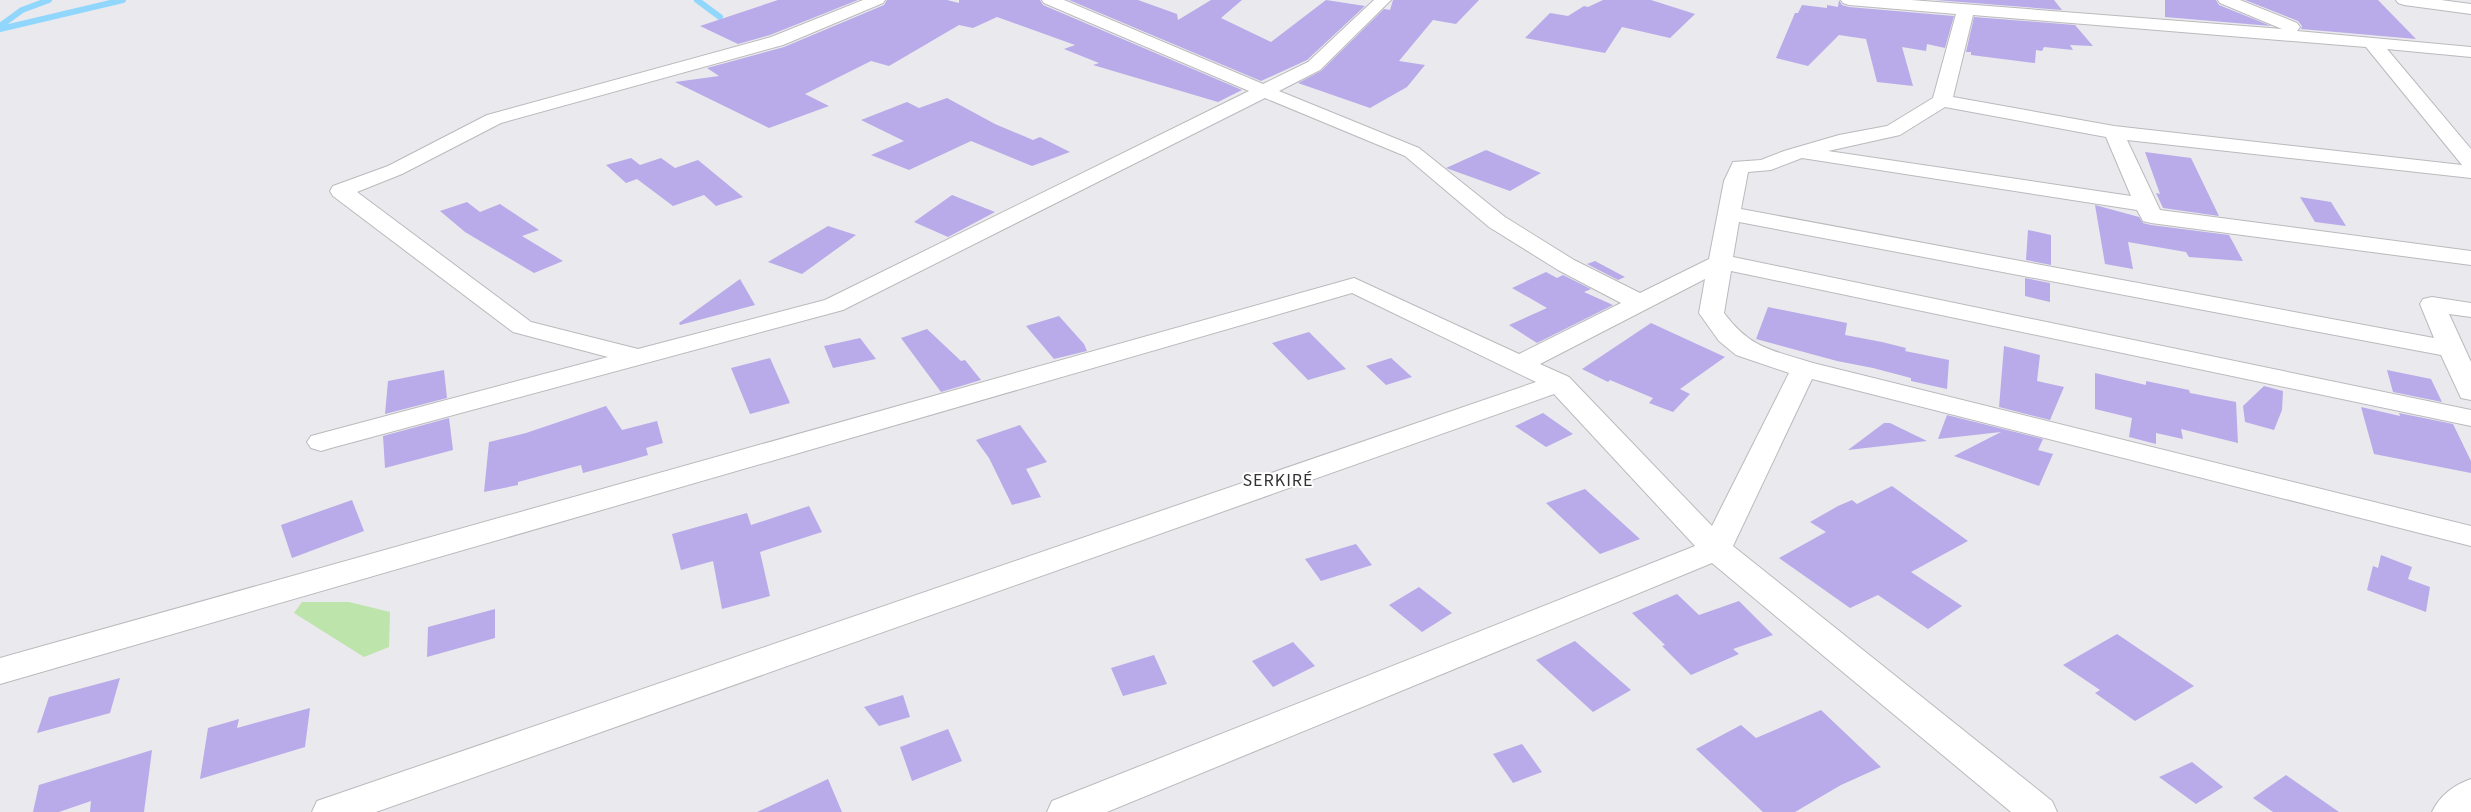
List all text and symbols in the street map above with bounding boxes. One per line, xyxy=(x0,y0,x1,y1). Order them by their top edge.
district label: SERKIRÉ xyxy=(1242,468,1314,493)

